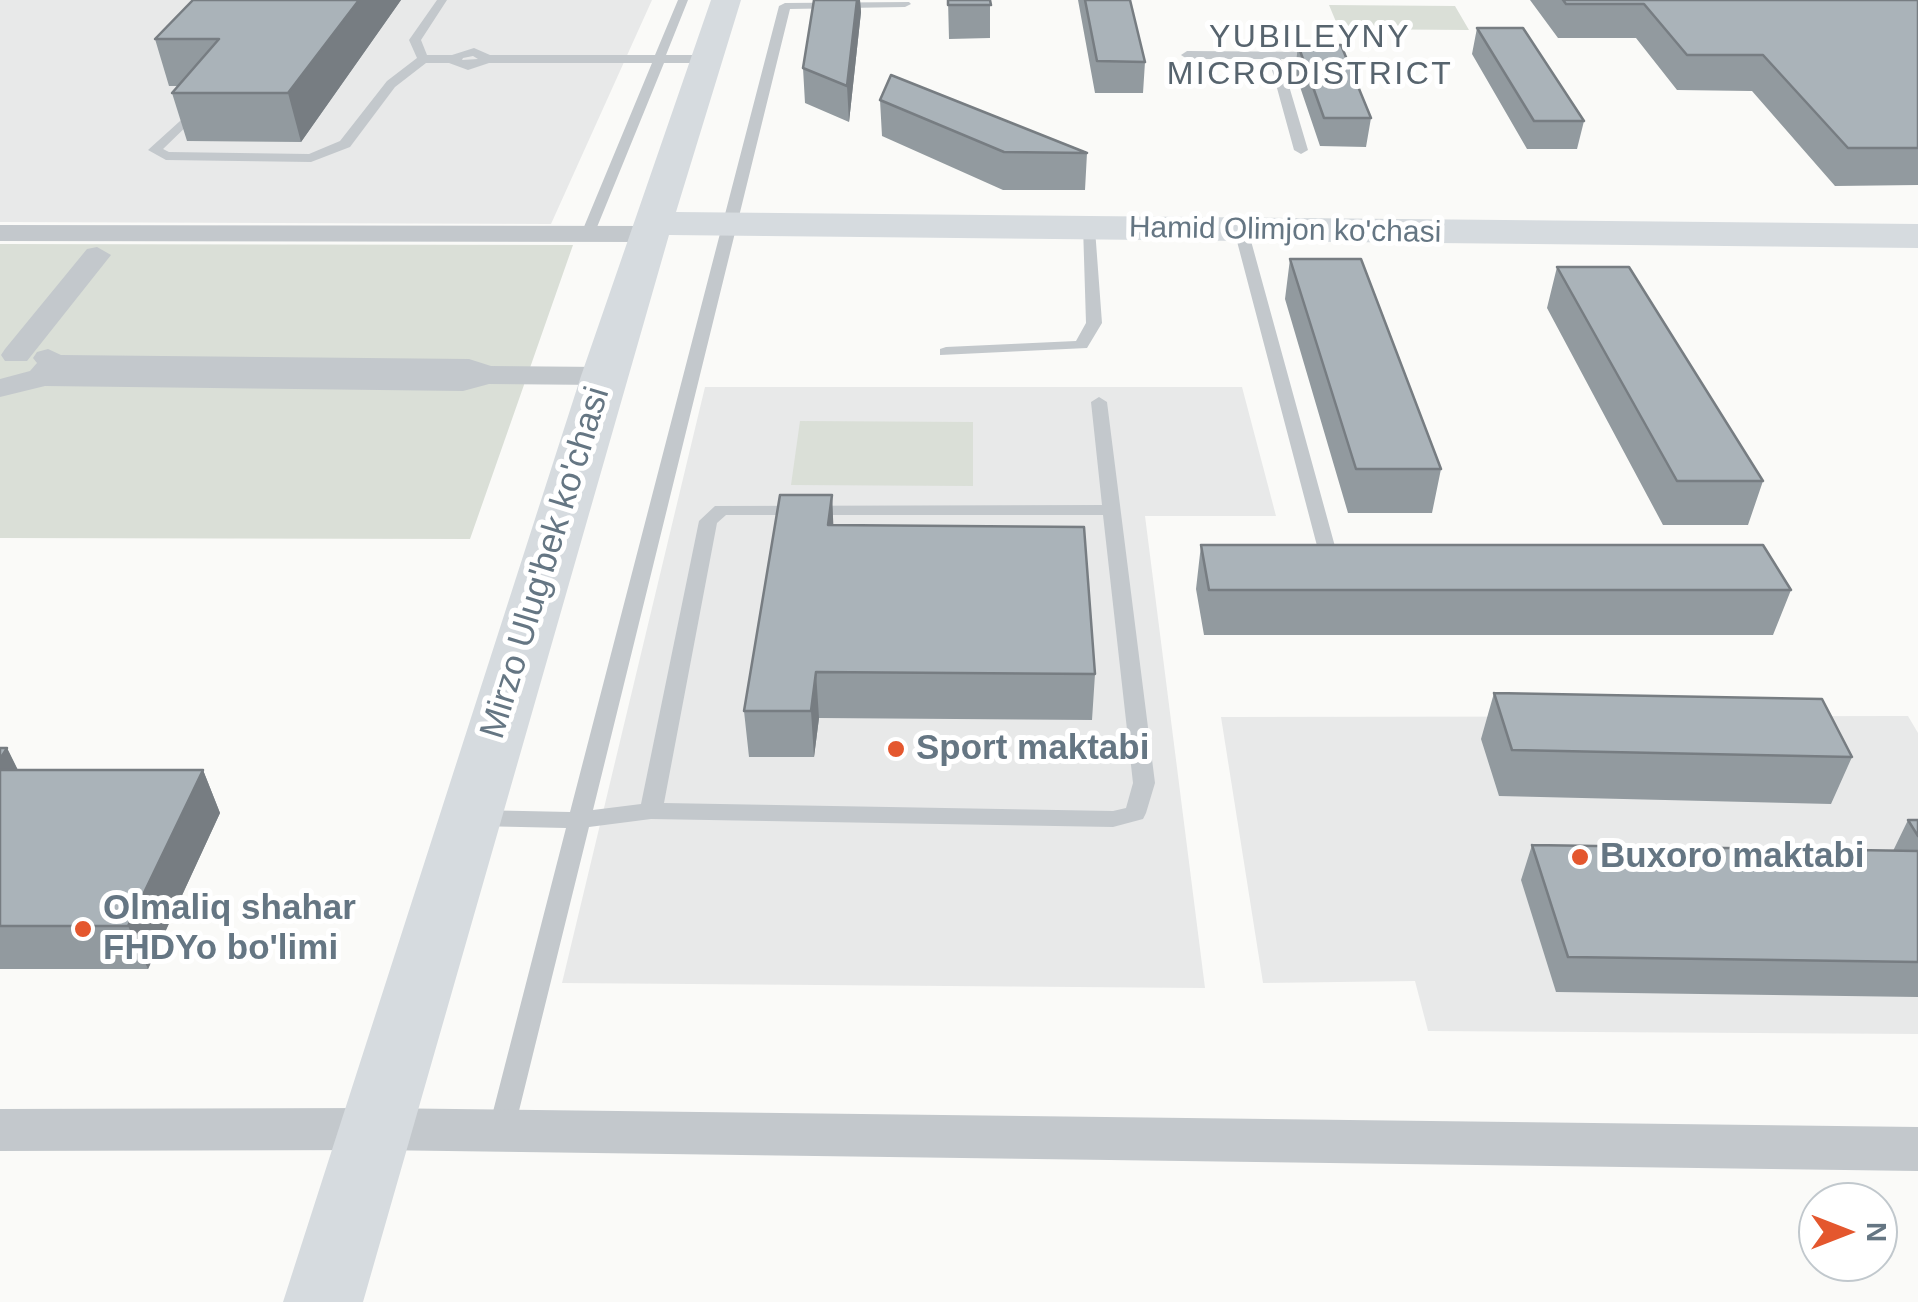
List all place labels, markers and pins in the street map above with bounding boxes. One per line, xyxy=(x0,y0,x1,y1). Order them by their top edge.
place label: Sport maktabi xyxy=(916,728,1149,770)
marker: Sport maktabi xyxy=(885,738,907,760)
place label: Buxoro maktabi xyxy=(1600,836,1864,878)
marker: Buxoro maktabi xyxy=(1569,846,1591,868)
place label: Olmaliq shahar FHDYo bo'limi xyxy=(103,888,356,970)
marker: Olmaliq shahar FHDYo bo'limi xyxy=(72,918,94,940)

